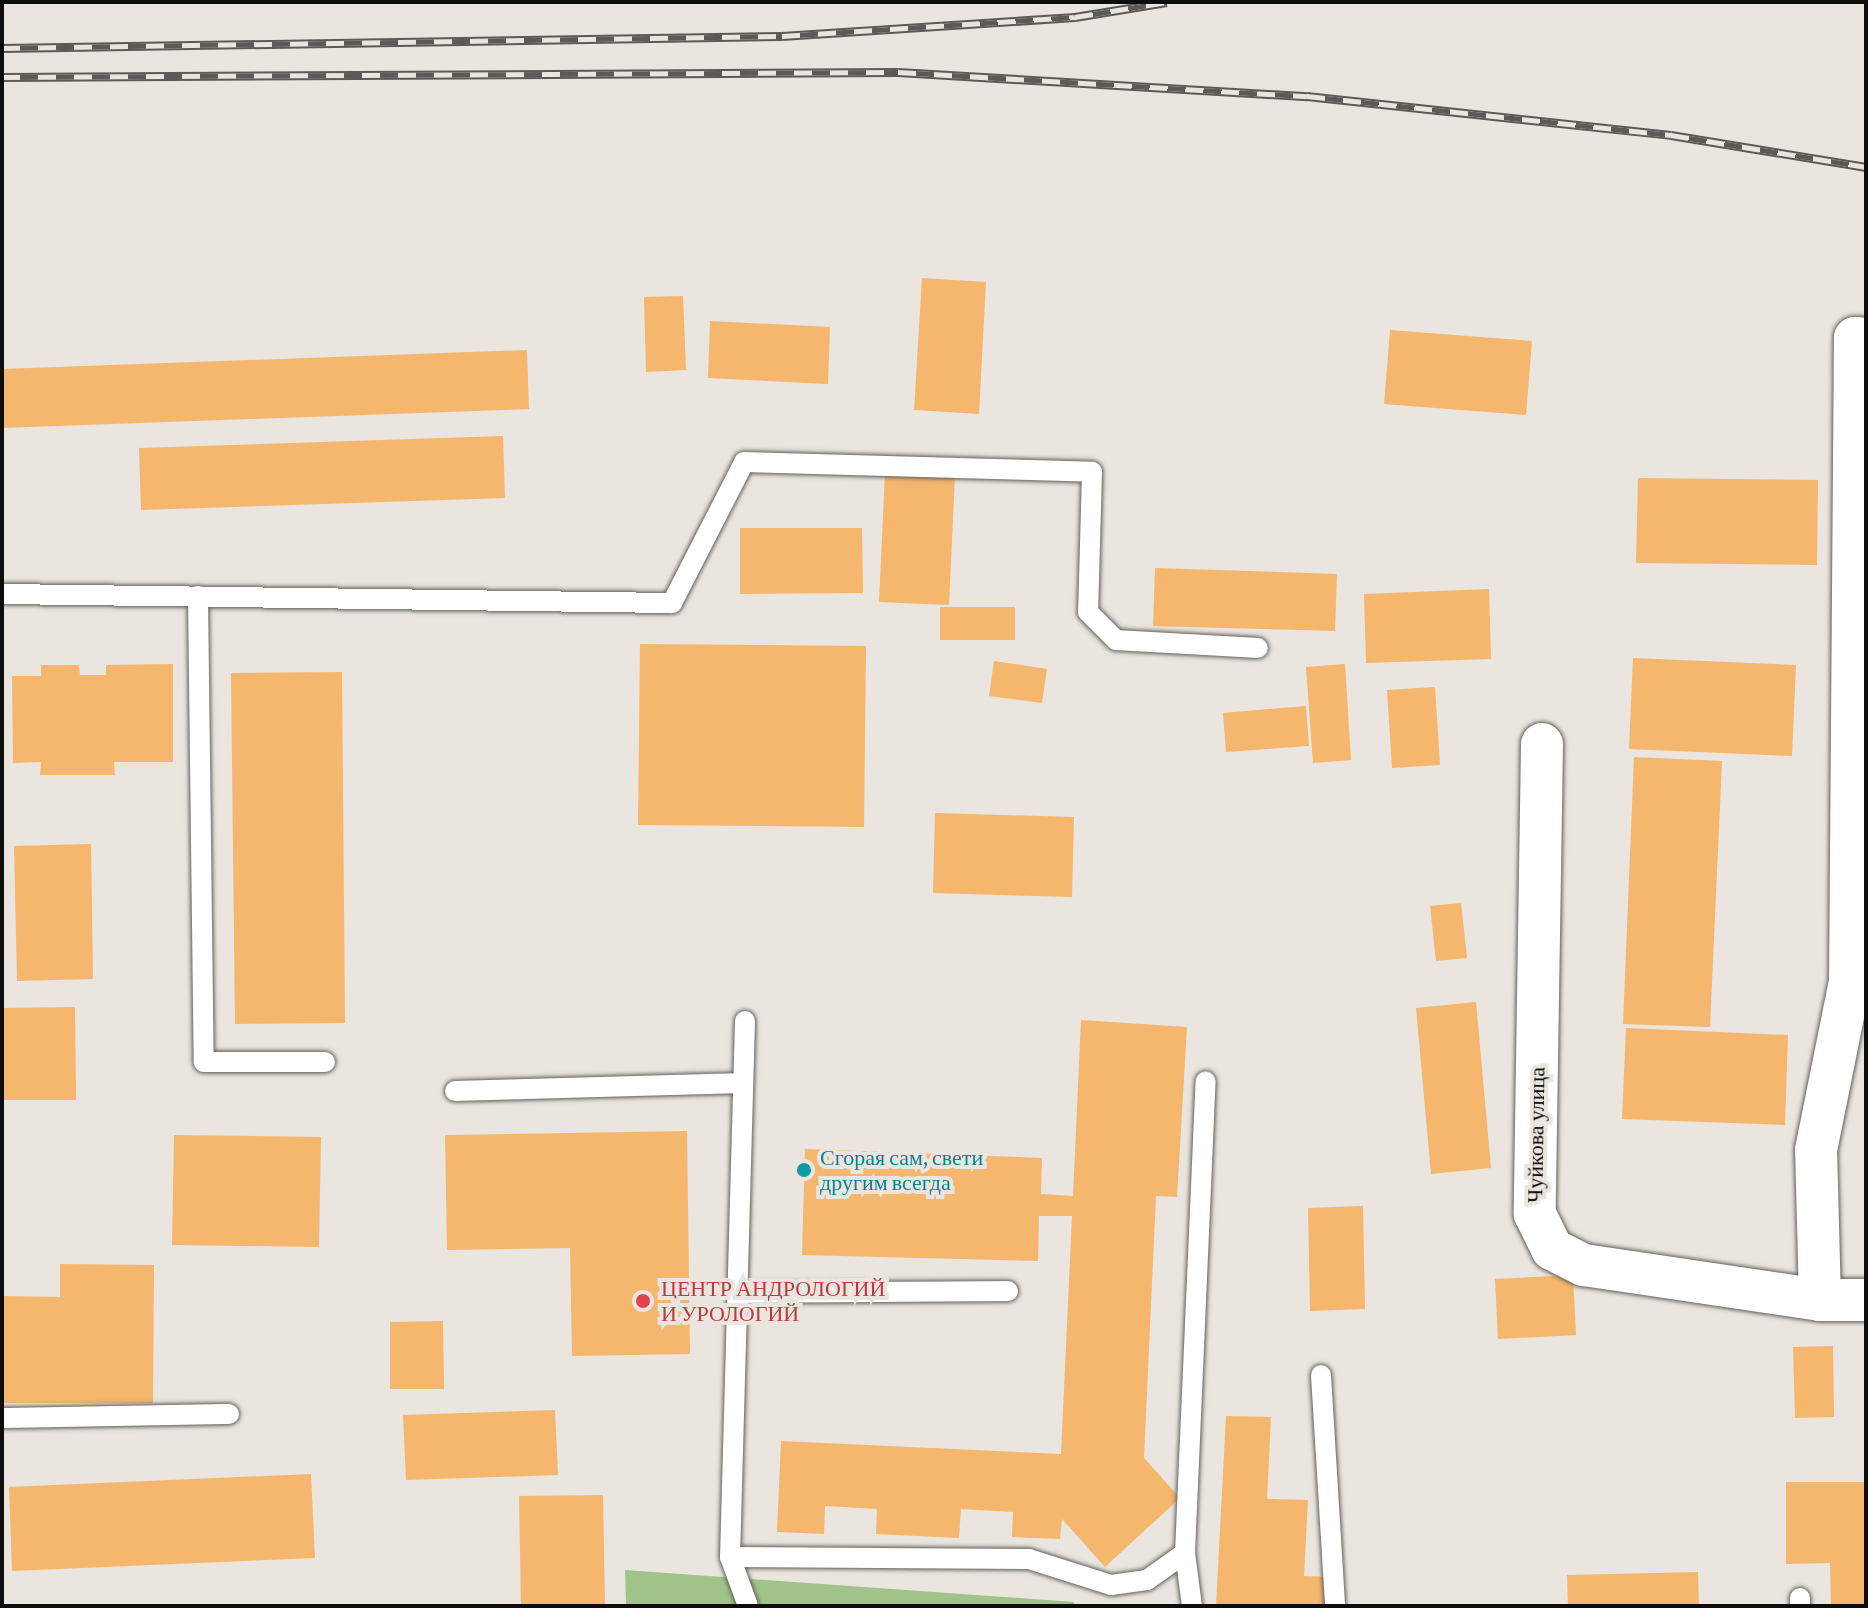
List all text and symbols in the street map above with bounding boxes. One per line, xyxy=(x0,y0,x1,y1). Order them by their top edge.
street label: Чуйкова улица xyxy=(1522,1067,1550,1203)
place label: Сгорая сам, свети другим всегда xyxy=(820,1144,983,1196)
marker: Сгорая сам, свети другим всегда xyxy=(795,1161,813,1179)
place label: ЦЕНТР АНДРОЛОГИЙ И УРОЛОГИЙ xyxy=(661,1275,885,1326)
marker: ЦЕНТР АНДРОЛОГИЙ И УРОЛОГИЙ xyxy=(632,1290,654,1312)

